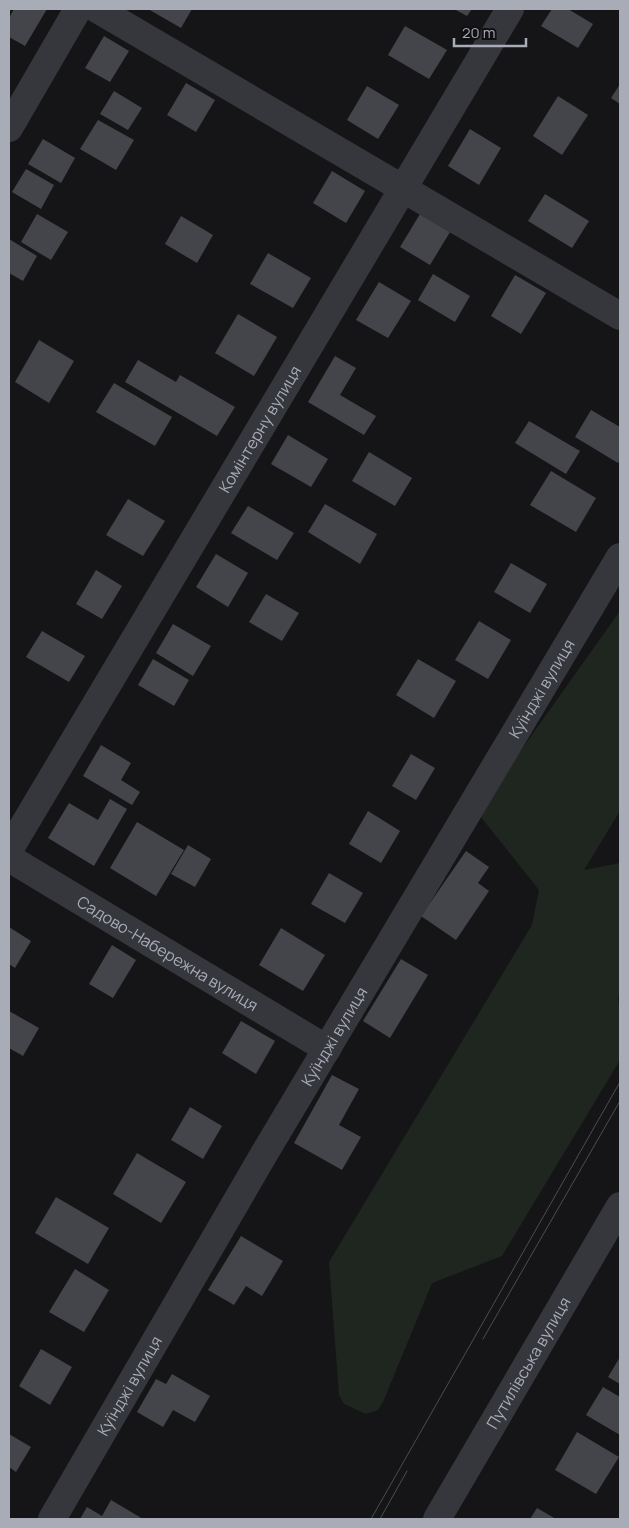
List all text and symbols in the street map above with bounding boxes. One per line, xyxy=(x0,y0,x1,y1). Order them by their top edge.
scale bar xyxy=(454,15,526,47)
text: 20 m xyxy=(462,22,495,43)
street label: Комінтерну вулиця xyxy=(213,361,306,497)
street label: Куїнджі вулиця xyxy=(503,635,580,742)
street label: Садово-Набережна вулиця xyxy=(73,890,262,1016)
street label: Куїнджі вулиця xyxy=(296,983,372,1090)
street label: Путилівська вулиця xyxy=(481,1293,576,1433)
street label: Куїнджі вулиця xyxy=(92,1332,167,1440)

